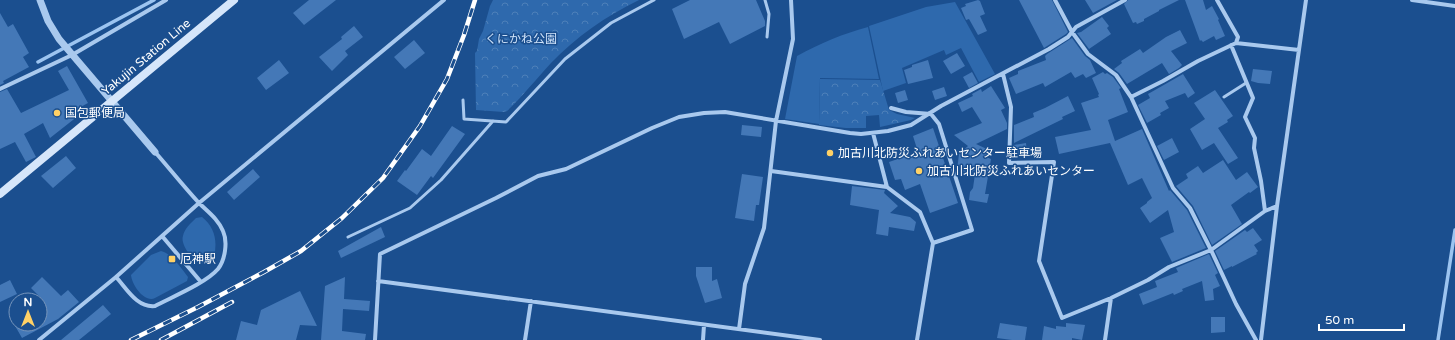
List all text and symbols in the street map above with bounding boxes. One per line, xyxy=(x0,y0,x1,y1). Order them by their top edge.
street label: Yakujin Station Line xyxy=(99,16,193,98)
park label: くにかね公園 xyxy=(485,32,557,46)
place label: 国包郵便局 xyxy=(65,106,125,120)
marker: 国包郵便局 xyxy=(52,108,62,118)
place label: 加古川北防災ふれあいセンター駐車場 xyxy=(838,146,1042,160)
marker: 加古川北防災ふれあいセンター駐車場 xyxy=(825,148,835,158)
place label: 加古川北防災ふれあいセンター xyxy=(927,164,1095,178)
marker: 加古川北防災ふれあいセンター xyxy=(914,166,924,176)
place label: 厄神駅 xyxy=(180,252,216,266)
marker: 厄神駅 xyxy=(167,254,177,264)
north arrow xyxy=(8,292,48,332)
text: N xyxy=(24,296,32,309)
scale bar xyxy=(1319,306,1404,332)
text: 50 m xyxy=(1325,313,1354,327)

